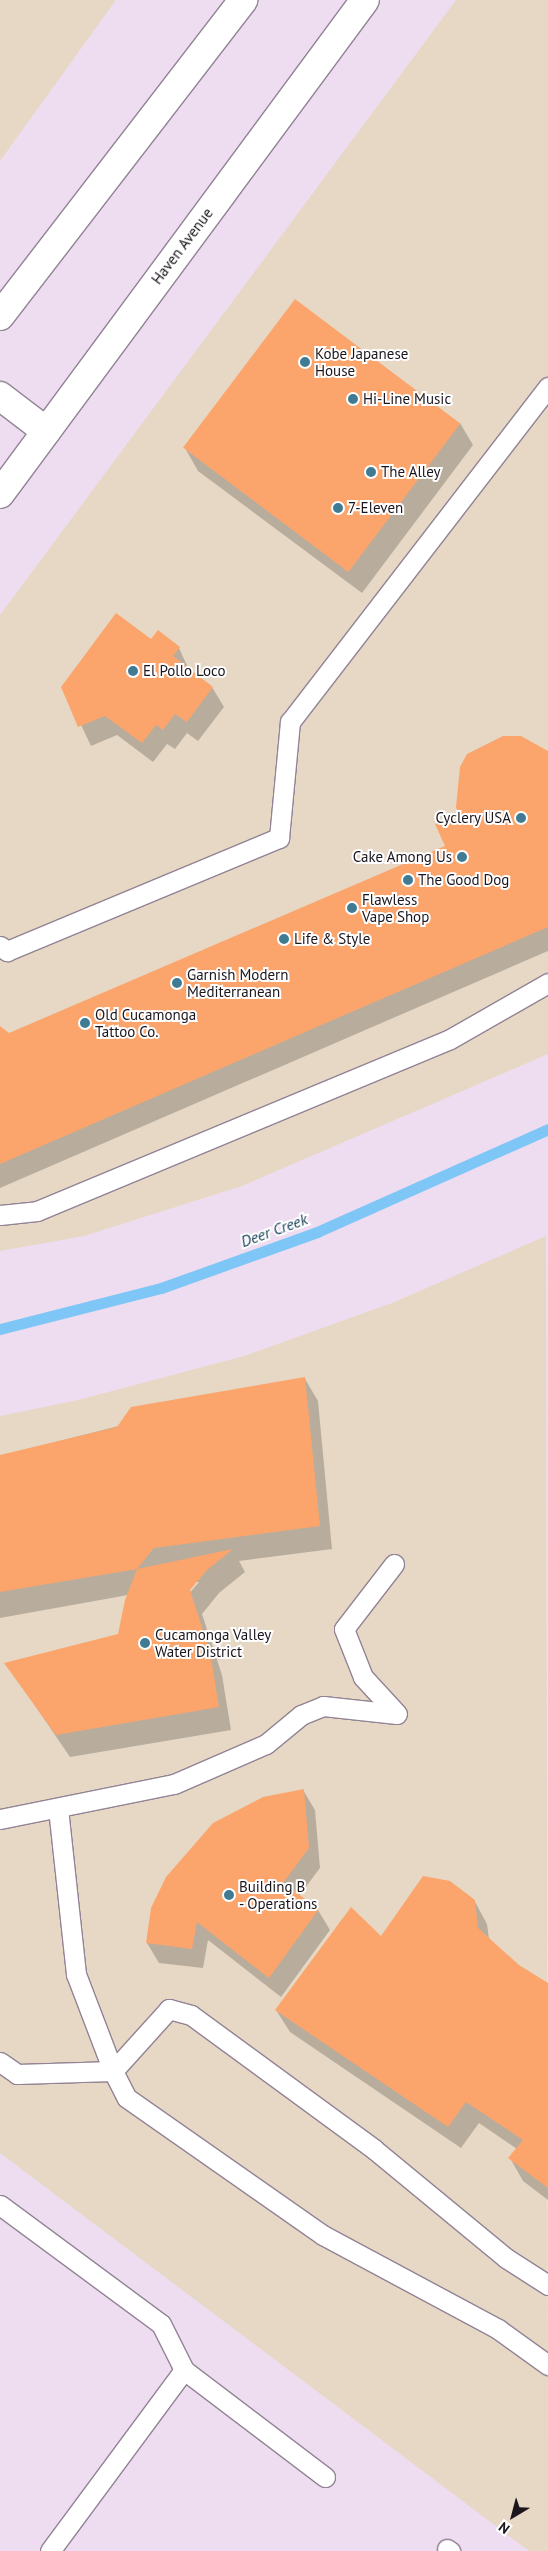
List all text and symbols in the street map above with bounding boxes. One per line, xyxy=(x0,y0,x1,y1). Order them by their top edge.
street label: Haven Avenue xyxy=(147,204,217,288)
place label: Kobe Japanese House xyxy=(315,344,408,379)
marker: Kobe Japanese House xyxy=(299,356,311,368)
place label: Hi-Line Music xyxy=(363,390,451,408)
marker: Hi-Line Music xyxy=(347,393,359,405)
place label: The Alley xyxy=(381,463,441,481)
marker: The Alley xyxy=(365,466,377,478)
place label: 7-Eleven xyxy=(348,499,403,517)
marker: 7-Eleven xyxy=(332,502,344,514)
place label: El Pollo Loco xyxy=(143,662,225,680)
marker: El Pollo Loco xyxy=(127,665,139,677)
place label: Cyclery USA xyxy=(435,809,511,827)
marker: Cyclery USA xyxy=(515,812,527,824)
place label: Cake Among Us xyxy=(352,848,452,866)
marker: Cake Among Us xyxy=(456,851,468,863)
place label: The Good Dog xyxy=(418,871,509,889)
marker: The Good Dog xyxy=(402,874,414,886)
place label: Flawless Vape Shop xyxy=(362,890,429,925)
marker: Flawless Vape Shop xyxy=(346,902,358,914)
place label: Life & Style xyxy=(294,930,370,948)
marker: Life & Style xyxy=(278,933,290,945)
place label: Garnish Modern Mediterranean xyxy=(187,965,288,1000)
marker: Garnish Modern Mediterranean xyxy=(171,977,183,989)
place label: Old Cucamonga Tattoo Co. xyxy=(95,1005,196,1040)
marker: Old Cucamonga Tattoo Co. xyxy=(79,1017,91,1029)
water label: Deer Creek xyxy=(238,1209,310,1251)
place label: Cucamonga Valley Water District xyxy=(155,1625,272,1660)
marker: Cucamonga Valley Water District xyxy=(139,1637,151,1649)
place label: Building B - Operations xyxy=(239,1877,319,1912)
marker: Building B - Operations xyxy=(223,1889,235,1901)
north arrow xyxy=(488,2491,538,2541)
text: N xyxy=(495,2518,513,2538)

